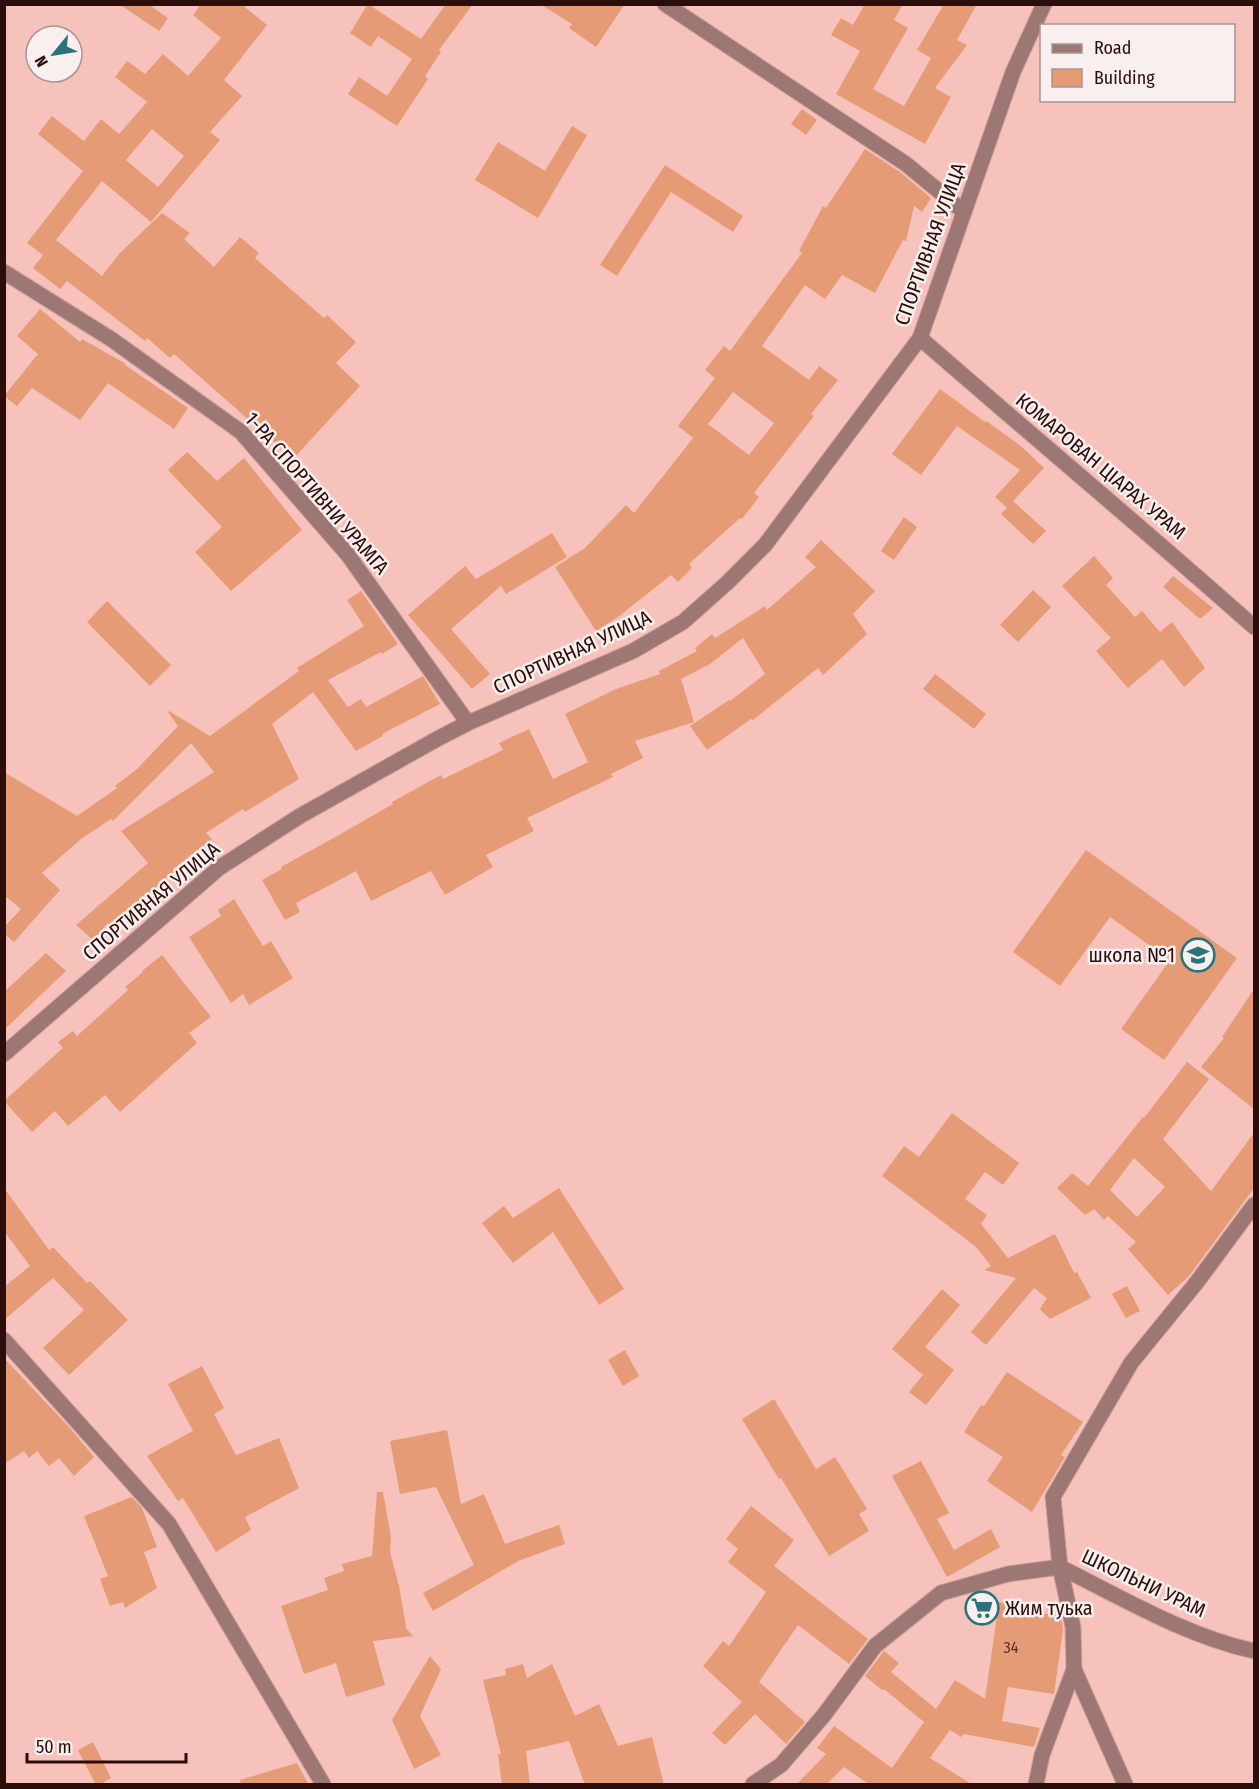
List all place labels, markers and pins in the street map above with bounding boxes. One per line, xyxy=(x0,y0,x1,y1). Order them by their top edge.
school or university icon: школа №1 xyxy=(1180,937,1216,973)
place label: школа №1 xyxy=(1088,943,1175,967)
supermarket icon: Жим туька xyxy=(964,1590,1000,1626)
place label: Жим туька xyxy=(1005,1596,1093,1620)

